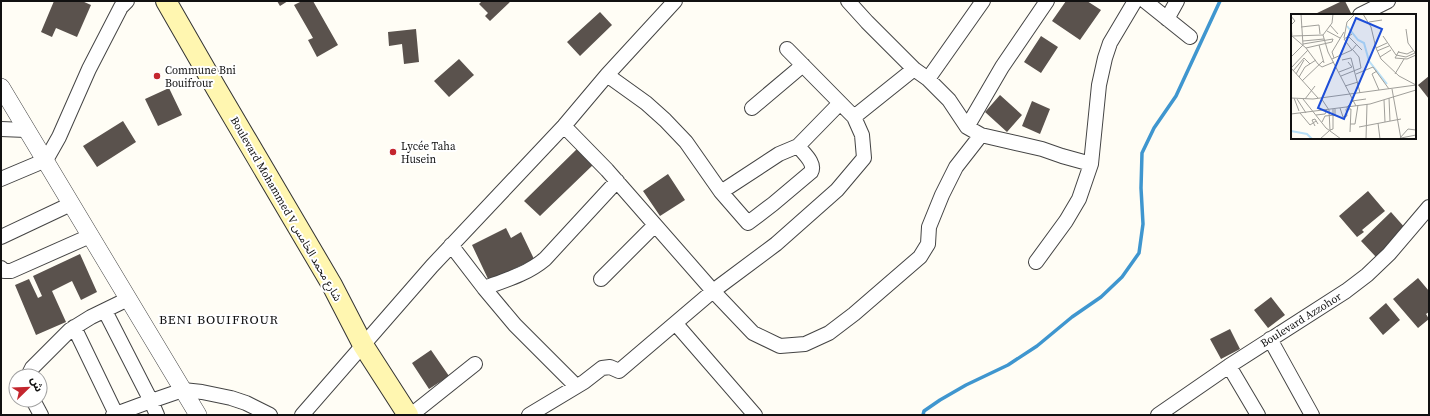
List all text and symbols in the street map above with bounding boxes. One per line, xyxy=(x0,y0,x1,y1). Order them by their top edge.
inset map xyxy=(1291,14,1416,139)
place label: Commune Bni Bouifrour xyxy=(165,63,236,91)
marker: Commune Bni Bouifrour xyxy=(152,71,162,81)
street label: Boulevard Mohammed V شارع محمد الخامس xyxy=(227,114,345,304)
place label: Lycée Taha Husein xyxy=(401,139,456,167)
marker: Lycée Taha Husein xyxy=(388,147,398,157)
street label: Boulevard Azzohor xyxy=(1258,289,1345,351)
district label: BENI BOUIFROUR xyxy=(159,311,279,328)
north arrow xyxy=(8,368,48,408)
text: ش xyxy=(27,374,47,394)

